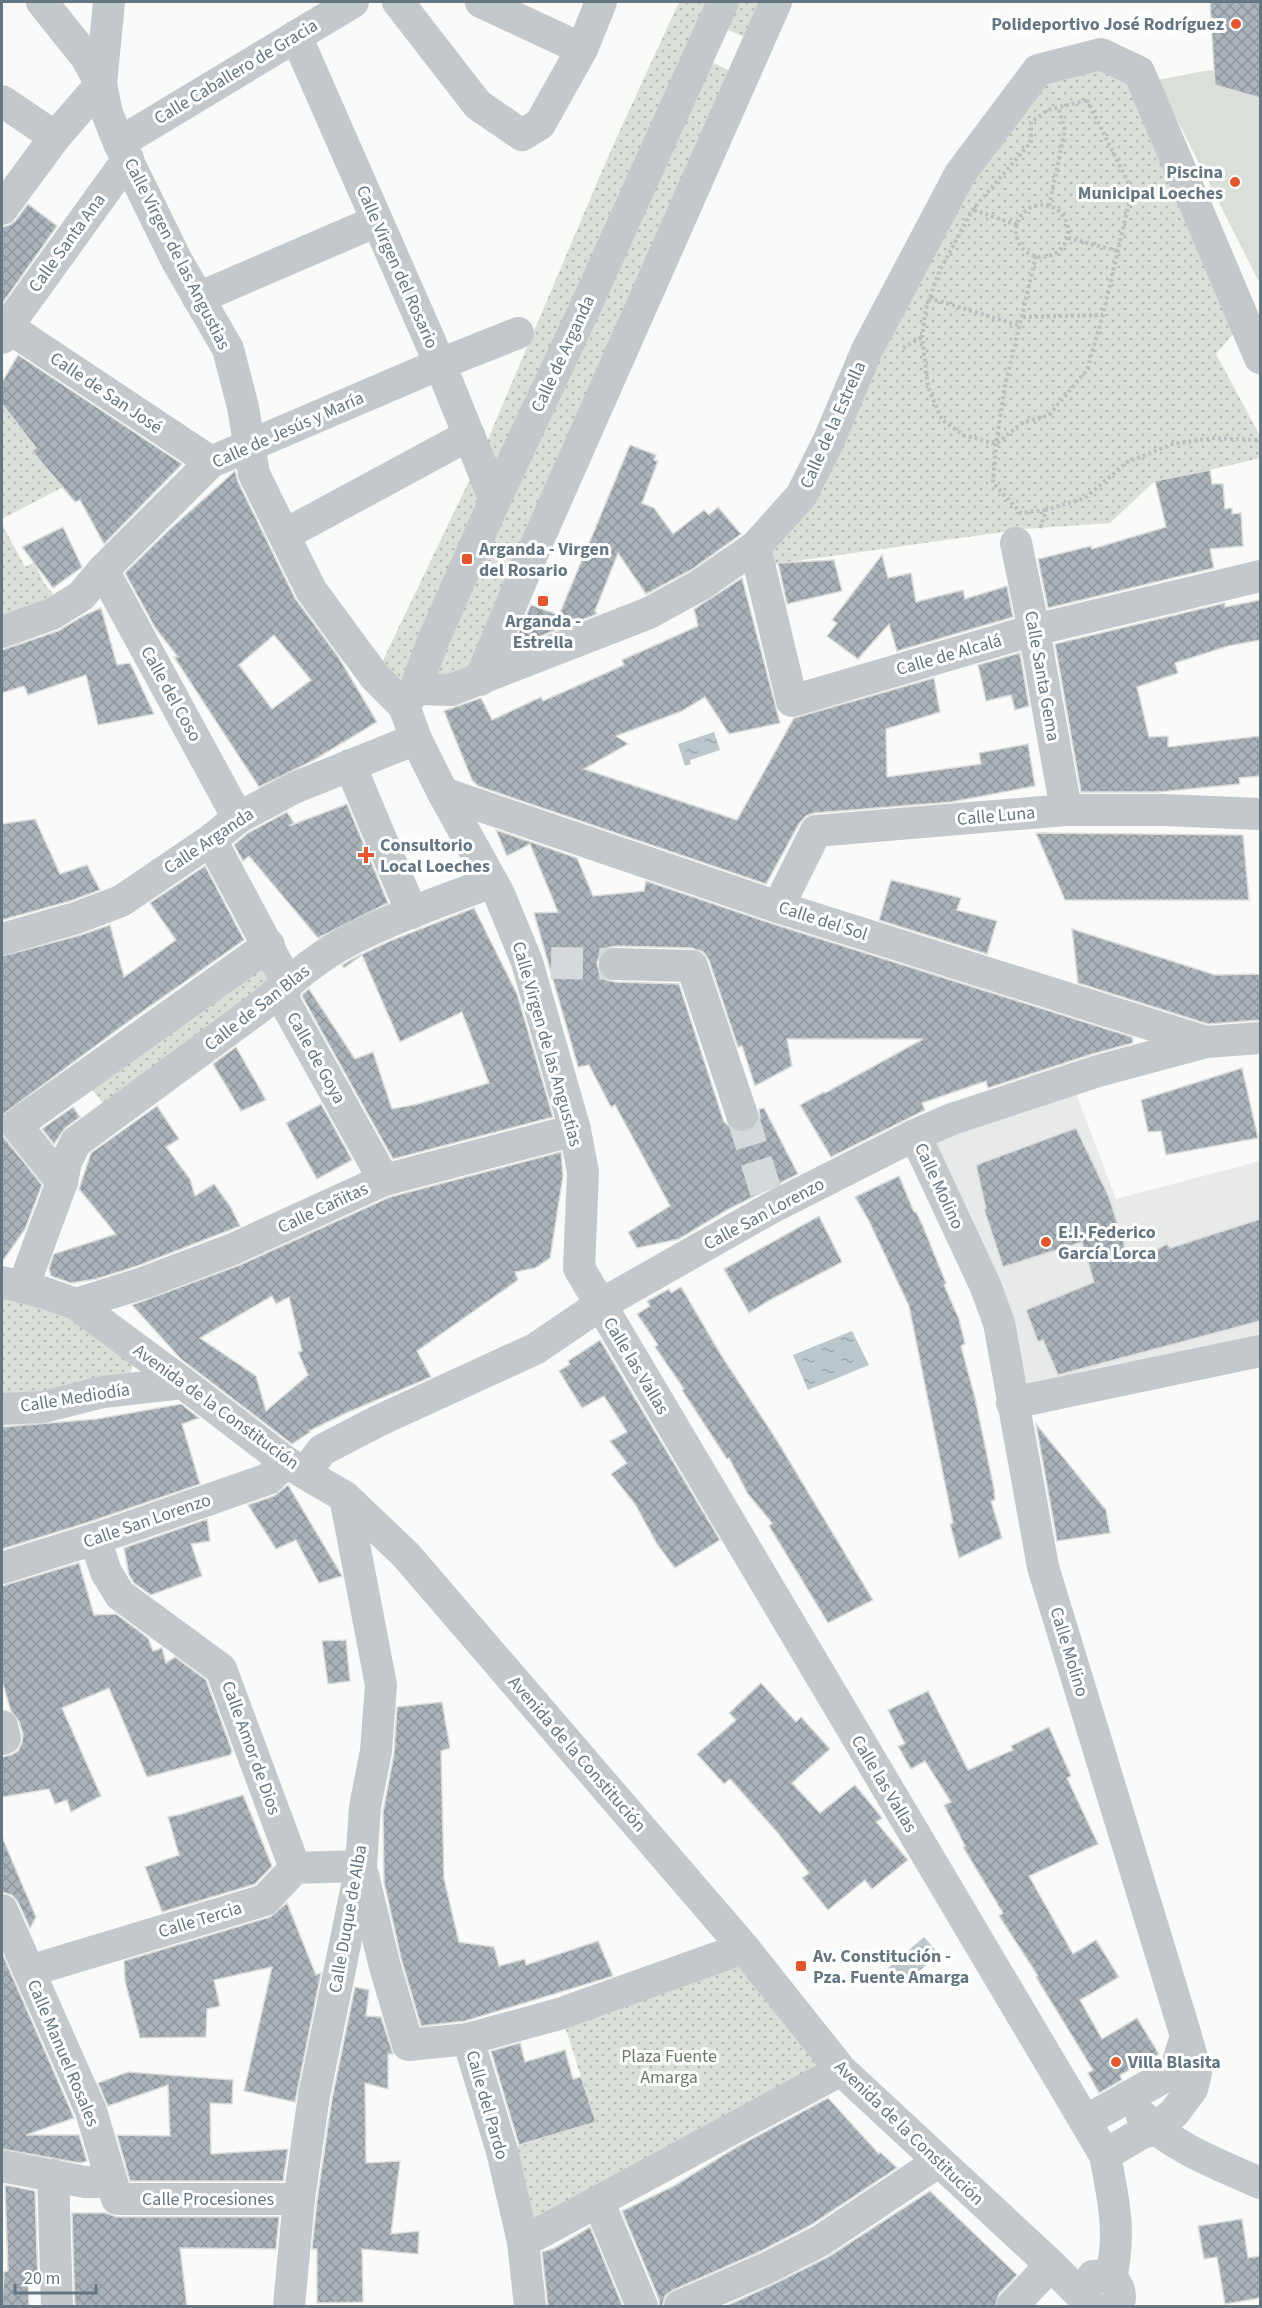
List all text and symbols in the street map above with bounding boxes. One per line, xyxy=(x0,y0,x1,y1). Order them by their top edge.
place label: Polideportivo José Rodríguez xyxy=(991,12,1224,37)
street label: Calle Caballero de Gracia xyxy=(149,13,323,131)
marker: Polideportivo José Rodríguez xyxy=(1229,17,1243,31)
street label: Calle Virgen de las Angustias xyxy=(118,154,236,354)
place label: Piscina Municipal Loeches xyxy=(1078,160,1223,206)
marker: Piscina Municipal Loeches xyxy=(1228,175,1242,189)
street label: Calle Virgen del Rosario xyxy=(350,182,444,352)
street label: Calle Santa Ana xyxy=(23,188,111,298)
street label: Calle de Arganda xyxy=(525,292,601,416)
street label: Calle de San José xyxy=(45,346,167,440)
street label: Calle de la Estrella xyxy=(794,357,872,493)
street label: Calle de Jesús y María xyxy=(208,385,368,475)
place label: Arganda - Virgen del Rosario xyxy=(478,537,609,583)
marker: Arganda - Virgen del Rosario xyxy=(460,552,474,566)
marker: Arganda - Estrella xyxy=(536,594,550,608)
place label: Arganda - Estrella xyxy=(504,609,581,655)
street label: Calle Santa Gema xyxy=(1018,609,1066,743)
street label: Calle de Alcalá xyxy=(893,628,1005,682)
street label: Calle del Coso xyxy=(135,642,207,746)
street label: Calle Luna xyxy=(956,800,1036,832)
street label: Calle Arganda xyxy=(159,802,259,880)
place label: Consultorio Local Loeches xyxy=(380,833,490,879)
marker: Consultorio Local Loeches xyxy=(357,846,375,864)
street label: Calle del Sol xyxy=(775,895,871,947)
street label: Calle Virgen de las Angustias xyxy=(506,939,588,1149)
street label: Calle de San Blas xyxy=(199,959,315,1057)
street label: Calle de Goya xyxy=(280,1008,352,1108)
street label: Calle Molino xyxy=(908,1139,970,1233)
street label: Calle San Lorenzo xyxy=(699,1172,829,1256)
street label: Calle Cañitas xyxy=(274,1176,372,1240)
place label: E.I. Federico García Lorca xyxy=(1058,1220,1156,1266)
marker: E.I. Federico García Lorca xyxy=(1039,1235,1053,1249)
street label: Calle las Vallas xyxy=(597,1313,675,1419)
street label: Avenida de la Constitución xyxy=(128,1338,304,1476)
street label: Calle Mediodía xyxy=(18,1377,132,1419)
street label: Calle San Lorenzo xyxy=(80,1487,214,1555)
street label: Calle Molino xyxy=(1044,1604,1094,1700)
street label: Avenida de la Constitución xyxy=(502,1671,652,1837)
street label: Calle Amor de Dios xyxy=(215,1678,287,1818)
street label: Calle las Vallas xyxy=(845,1731,923,1837)
street label: Calle Duque de Alba xyxy=(323,1843,373,1995)
street label: Calle Tercia xyxy=(155,1895,245,1945)
place label: Av. Constitución - Pza. Fuente Amarga xyxy=(812,1944,969,1990)
marker: Av. Constitución - Pza. Fuente Amarga xyxy=(794,1959,808,1973)
street label: Calle Manuel Rosales xyxy=(21,1976,105,2130)
park label: Plaza Fuente Amarga xyxy=(621,2044,717,2090)
street label: Calle del Pardo xyxy=(459,2047,515,2163)
place label: Villa Blasita xyxy=(1127,2050,1221,2075)
street label: Avenida de la Constitución xyxy=(829,2055,989,2211)
marker: Villa Blasita xyxy=(1109,2055,1123,2069)
street label: Calle Procesiones xyxy=(142,2187,274,2212)
scale bar xyxy=(15,2257,96,2295)
text: 20 m xyxy=(24,2266,60,2291)

